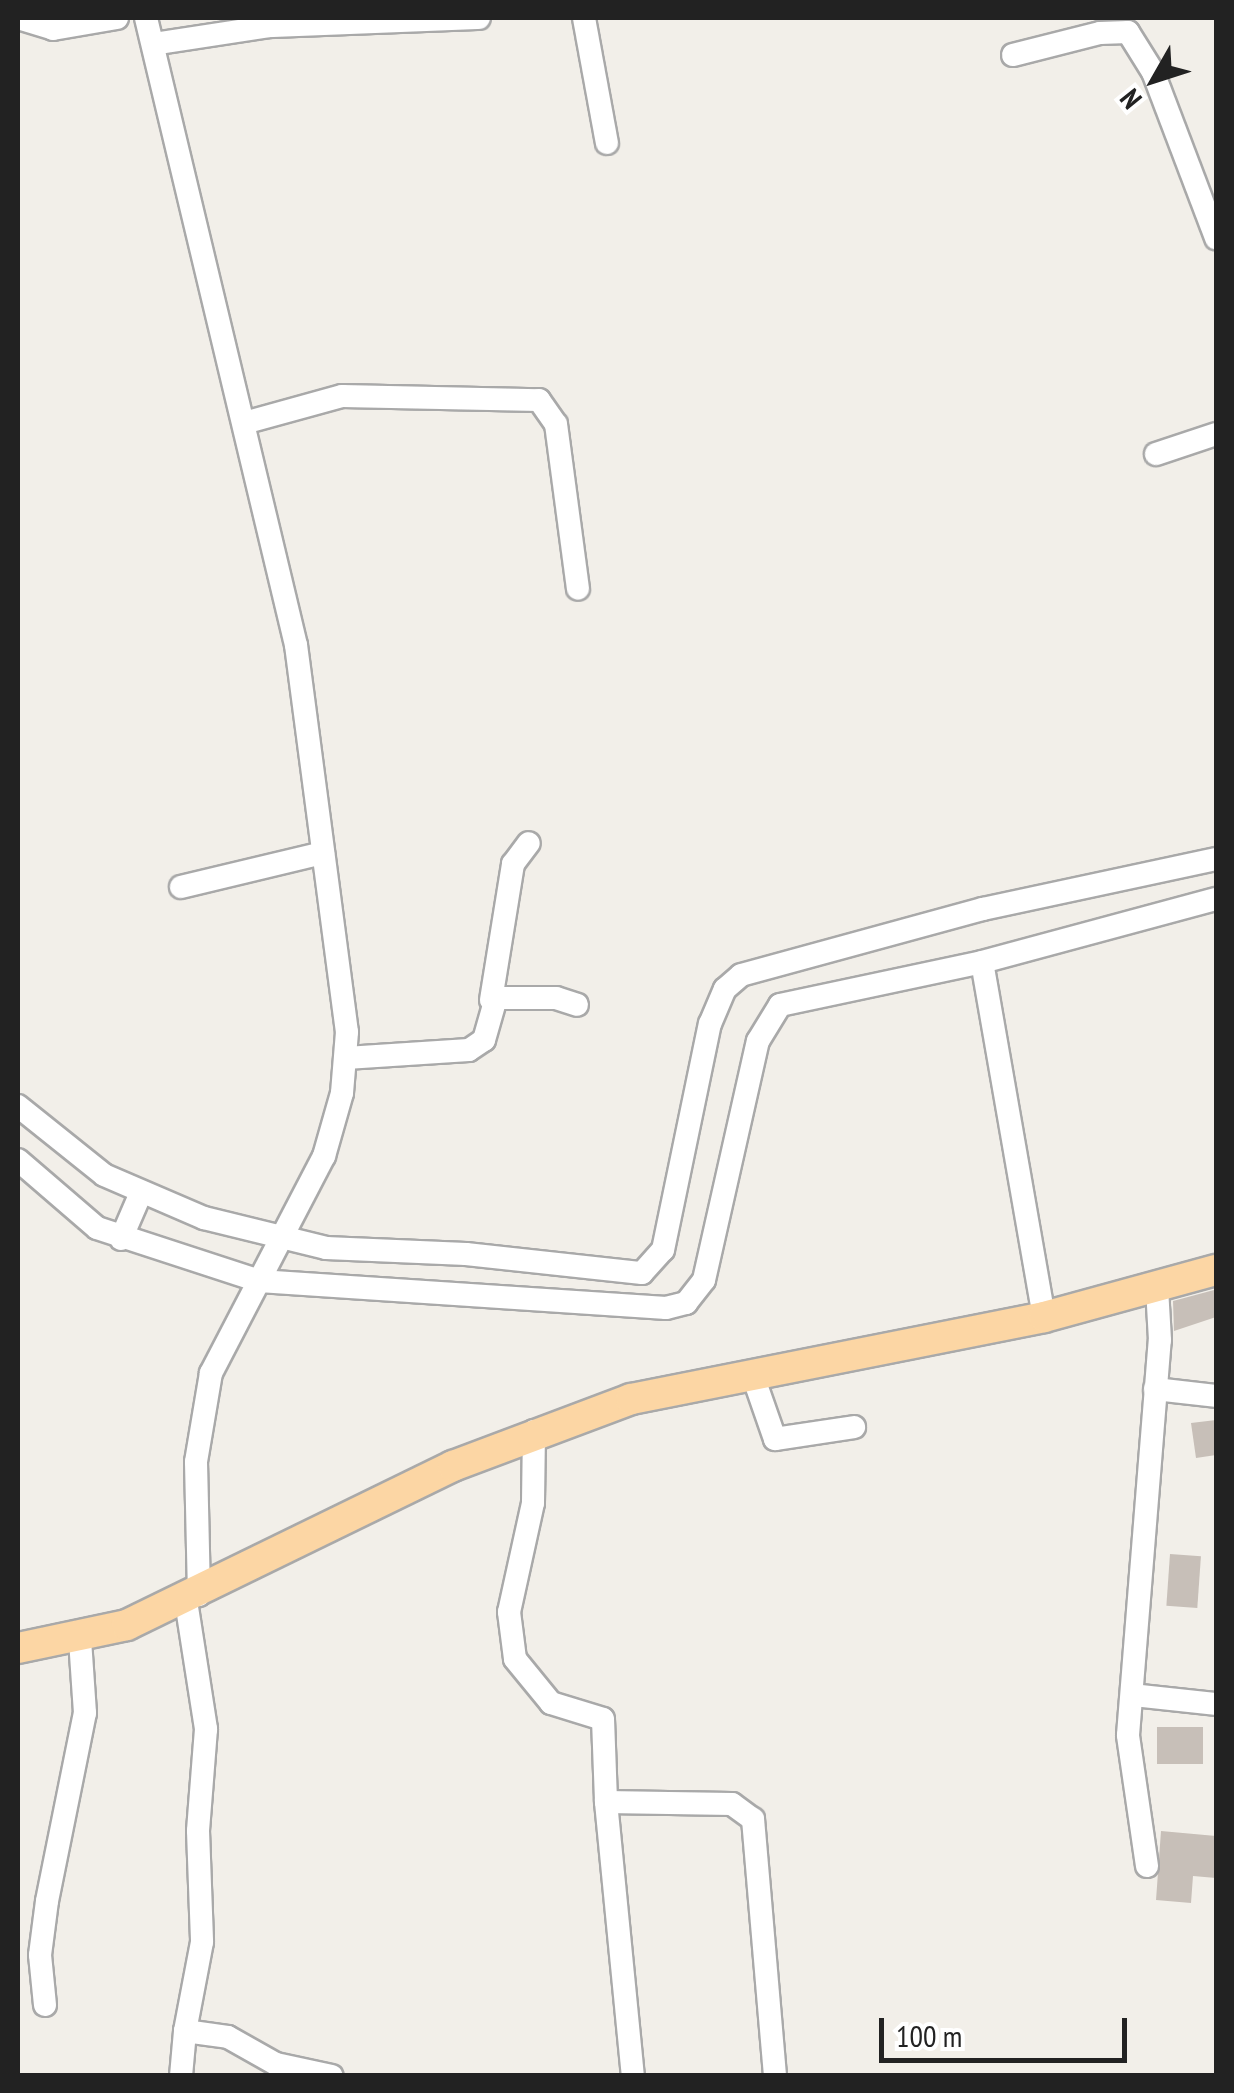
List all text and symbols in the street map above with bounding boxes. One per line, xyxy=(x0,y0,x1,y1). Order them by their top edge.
north arrow xyxy=(1104,30,1204,130)
text: N xyxy=(1111,82,1149,117)
scale bar xyxy=(884,1998,1132,2060)
text: 100 m xyxy=(896,2016,962,2055)

